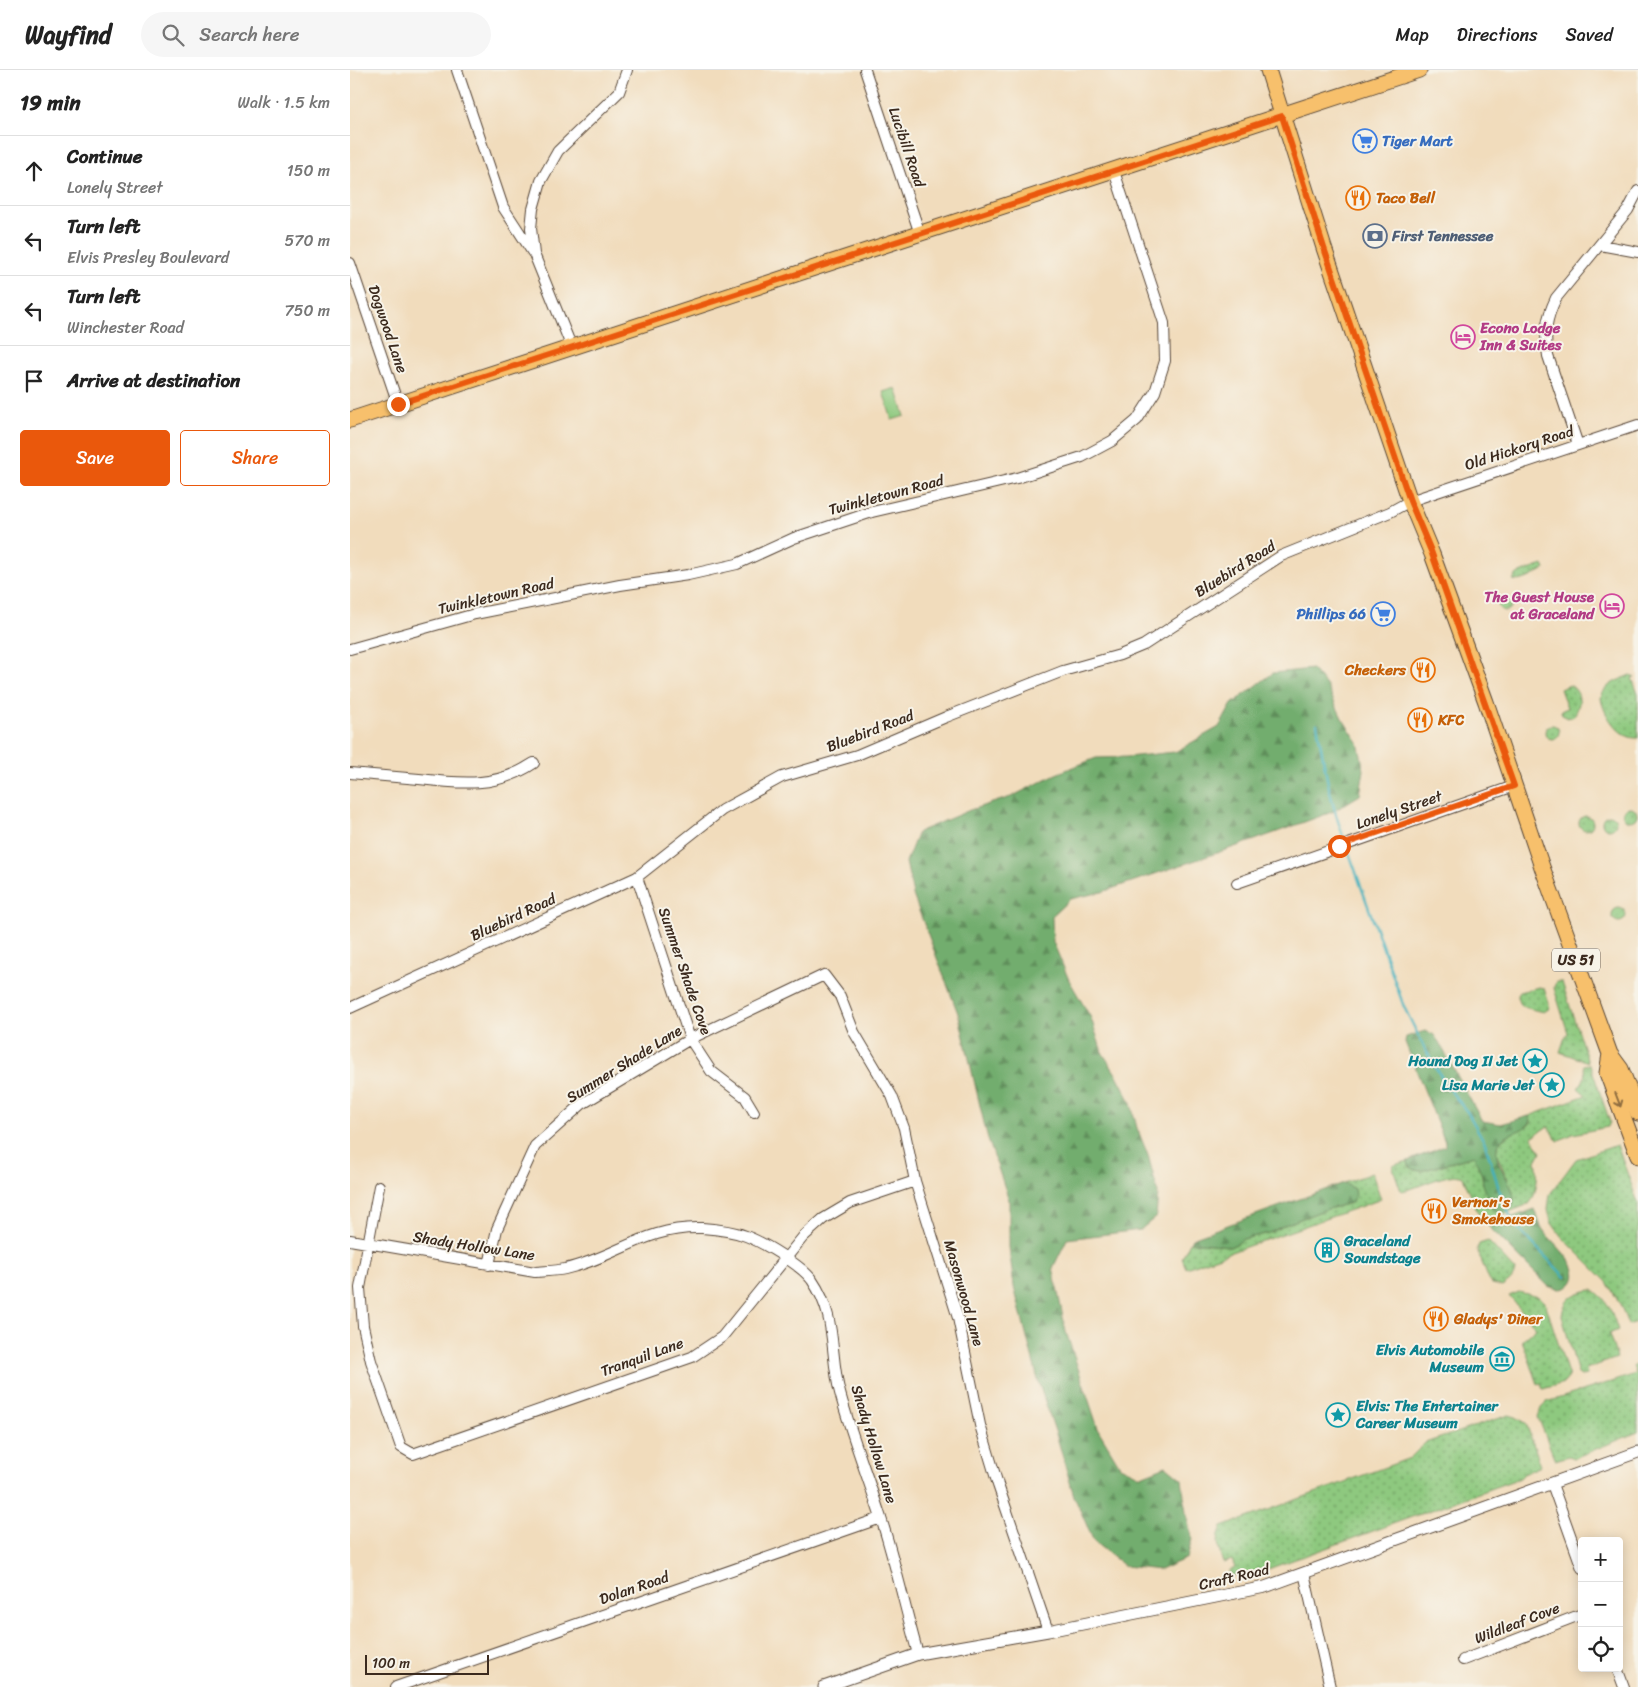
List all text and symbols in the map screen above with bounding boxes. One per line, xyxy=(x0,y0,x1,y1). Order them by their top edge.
search box xyxy=(141,12,491,57)
text: Wayfind xyxy=(25,14,111,56)
text: Search here xyxy=(199,18,299,51)
text: Map xyxy=(1396,19,1429,51)
text: Directions xyxy=(1457,19,1538,51)
text: Saved xyxy=(1566,19,1613,51)
icon: search xyxy=(159,21,187,49)
text: 19 min xyxy=(20,84,81,122)
text: Walk · 1.5 km xyxy=(238,88,330,117)
street label: Lucibill Road xyxy=(881,103,933,192)
supermarket icon: Tiger Mart xyxy=(1352,128,1378,154)
place label: Tiger Mart xyxy=(1382,128,1453,154)
text: Continue xyxy=(67,140,143,173)
text: 150 m xyxy=(287,156,330,185)
icon: ahead xyxy=(20,157,48,185)
text: Lonely Street xyxy=(67,173,163,202)
restaurant icon: Taco Bell xyxy=(1345,185,1371,211)
place label: Taco Bell xyxy=(1376,185,1436,211)
text: Turn left xyxy=(67,210,140,243)
bank icon: First Tennessee xyxy=(1362,223,1388,249)
place label: First Tennessee xyxy=(1391,223,1494,249)
text: 570 m xyxy=(285,226,330,255)
icon: left xyxy=(20,227,48,255)
text: Elvis Presley Boulevard xyxy=(67,243,229,272)
text: Turn left xyxy=(67,280,140,313)
street label: Dogwood Lane xyxy=(361,281,415,377)
text: 750 m xyxy=(285,296,330,325)
icon: left xyxy=(20,297,48,325)
text: Winchester Road xyxy=(67,313,184,342)
place label: Econo Lodge Inn & Suites xyxy=(1479,315,1563,358)
hotel icon: Econo Lodge Inn & Suites xyxy=(1450,324,1476,350)
text: Arrive at destination xyxy=(67,364,240,397)
icon: arrive xyxy=(20,367,48,395)
route end xyxy=(387,393,410,416)
street label: Old Hickory Road xyxy=(1461,418,1578,478)
button: Save xyxy=(20,430,170,486)
button: Share xyxy=(180,430,330,486)
street label: Twinkletown Road xyxy=(826,467,947,523)
street label: Bluebird Road xyxy=(1189,533,1282,604)
street label: Twinkletown Road xyxy=(436,570,557,622)
place label: The Guest House at Graceland xyxy=(1484,584,1596,627)
hotel icon: The Guest House at Graceland xyxy=(1599,593,1625,619)
place label: Phillips 66 xyxy=(1296,601,1366,627)
supermarket icon: Phillips 66 xyxy=(1370,601,1396,627)
place label: Checkers xyxy=(1344,657,1407,683)
restaurant icon: Checkers xyxy=(1410,657,1436,683)
street label: Bluebird Road xyxy=(823,702,919,760)
restaurant icon: KFC xyxy=(1407,707,1433,733)
place label: KFC xyxy=(1437,707,1464,733)
street label: Lonely Street xyxy=(1352,783,1447,837)
route start xyxy=(1328,835,1351,858)
street label: Bluebird Road xyxy=(466,885,561,948)
street label: Summer Shade Cove xyxy=(651,904,719,1038)
road number: US 51 xyxy=(1552,948,1600,972)
street label: Summer Shade Lane xyxy=(561,1018,687,1110)
place label: Hound Dog II Jet xyxy=(1407,1048,1518,1074)
place icon: Hound Dog II Jet xyxy=(1522,1048,1548,1074)
place label: Lisa Marie Jet xyxy=(1442,1072,1535,1098)
place icon: Lisa Marie Jet xyxy=(1539,1072,1565,1098)
one-way arrow xyxy=(1613,1092,1623,1107)
place label: Vernon's Smokehouse xyxy=(1451,1189,1534,1232)
restaurant icon: Vernon's Smokehouse xyxy=(1421,1198,1447,1224)
street label: Shady Hollow Lane xyxy=(411,1224,537,1269)
place label: Graceland Soundstage xyxy=(1343,1228,1421,1271)
street label: Masonwood Lane xyxy=(936,1237,992,1349)
building icon: Graceland Soundstage xyxy=(1314,1237,1340,1263)
restaurant icon: Gladys' Diner xyxy=(1423,1306,1449,1332)
place label: Gladys' Diner xyxy=(1453,1306,1544,1332)
street label: Tranquil Lane xyxy=(597,1330,687,1384)
place label: Elvis Automobile Museum xyxy=(1376,1337,1485,1380)
museum icon: Elvis Automobile Museum xyxy=(1489,1346,1515,1372)
street label: Shady Hollow Lane xyxy=(844,1381,905,1507)
place label: Elvis: The Entertainer Career Museum xyxy=(1355,1393,1500,1436)
place icon: Elvis: The Entertainer Career Museum xyxy=(1325,1402,1351,1428)
map controls xyxy=(1578,1537,1623,1672)
button: + xyxy=(1578,1537,1623,1582)
street label: Craft Road xyxy=(1196,1556,1273,1598)
street label: Dolan Road xyxy=(596,1564,673,1612)
button: − xyxy=(1578,1582,1623,1627)
street label: Wildleaf Cove xyxy=(1471,1595,1564,1651)
button: locate xyxy=(1578,1627,1623,1672)
text: 100 m xyxy=(372,1651,410,1676)
scale bar xyxy=(365,1652,489,1675)

